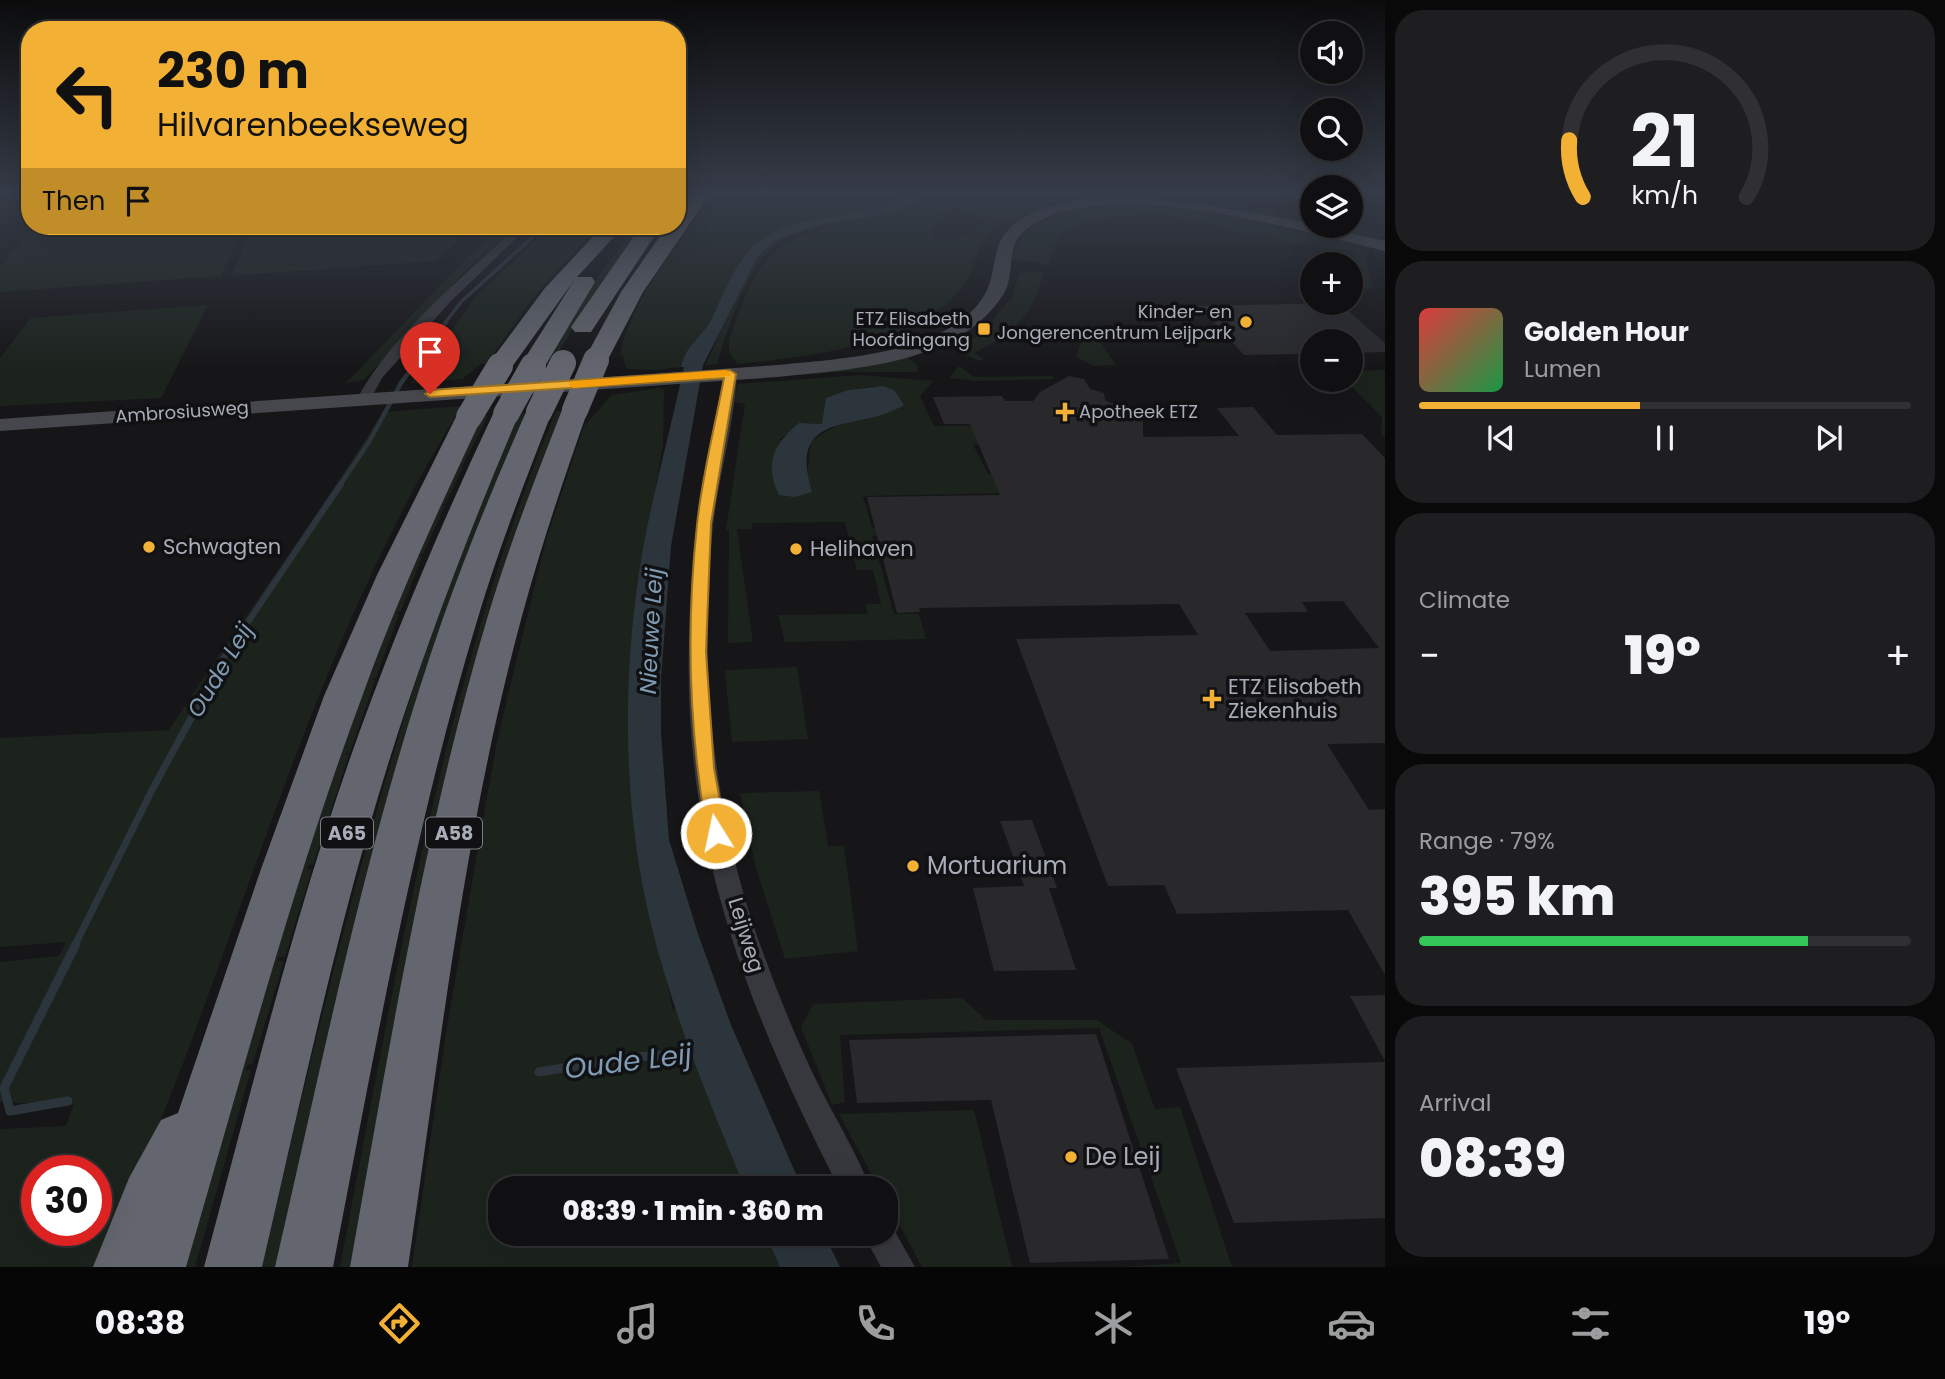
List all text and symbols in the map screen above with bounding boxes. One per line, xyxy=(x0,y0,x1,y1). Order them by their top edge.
map controls xyxy=(1300,21,1363,392)
button: sound xyxy=(1300,21,1363,84)
text: 230 m xyxy=(157,37,309,105)
icon: left xyxy=(42,49,133,140)
text: 21 xyxy=(1631,91,1699,192)
button: search xyxy=(1300,98,1363,161)
text: Hilvarenbeekseweg xyxy=(157,102,469,147)
button: layers xyxy=(1300,175,1363,238)
text: km/h xyxy=(1632,178,1698,213)
icon: arrive xyxy=(119,182,157,220)
text: Then xyxy=(42,183,105,219)
button: + xyxy=(1300,252,1363,315)
place label: Kinder- en Jongerencentrum Leijpark xyxy=(997,299,1233,345)
place label: ETZ Elisabeth Hoofdingang xyxy=(852,306,970,352)
marker: Kinder- en Jongerencentrum Leijpark xyxy=(1238,314,1254,330)
text: Golden Hour xyxy=(1524,314,1689,350)
marker: ETZ Elisabeth Hoofdingang xyxy=(976,321,992,337)
pin xyxy=(400,322,460,394)
button: − xyxy=(1300,329,1363,392)
icon: arrive xyxy=(411,333,449,371)
text: Lumen xyxy=(1524,353,1601,385)
street label: Ambrosiusweg xyxy=(114,394,250,429)
place label: Apotheek ETZ xyxy=(1079,399,1198,424)
marker: Apotheek ETZ xyxy=(1057,404,1073,420)
icon: previous xyxy=(1482,419,1520,457)
icon: pause xyxy=(1646,419,1684,457)
icon: next xyxy=(1810,419,1848,457)
place label: Schwagten xyxy=(163,532,281,561)
place label: Helihaven xyxy=(810,534,914,563)
marker: Schwagten xyxy=(141,539,157,555)
marker: Helihaven xyxy=(788,541,804,557)
water label: Nieuwe Leij xyxy=(632,567,670,695)
text: Climate xyxy=(1419,584,1510,616)
water label: Oude Leij xyxy=(179,617,261,723)
text: 19° xyxy=(1624,619,1701,692)
text: − xyxy=(1419,629,1440,682)
text: + xyxy=(1885,629,1911,682)
place label: ETZ Elisabeth Ziekenhuis xyxy=(1228,672,1362,725)
marker: ETZ Elisabeth Ziekenhuis xyxy=(1202,689,1222,709)
position arrow xyxy=(679,796,753,870)
road number: A65 xyxy=(321,818,373,848)
road number: A58 xyxy=(426,818,482,848)
text: Range · 79% xyxy=(1419,825,1555,857)
place label: Mortuarium xyxy=(927,849,1067,882)
marker: Mortuarium xyxy=(905,858,921,874)
text: 395 km xyxy=(1419,860,1615,933)
street label: Leijweg xyxy=(721,894,772,976)
water label: Oude Leij xyxy=(562,1034,695,1089)
text: Arrival xyxy=(1419,1087,1491,1119)
text: 08:39 xyxy=(1419,1122,1566,1195)
place label: De Leij xyxy=(1085,1140,1160,1173)
marker: De Leij xyxy=(1063,1149,1079,1165)
speed limit sign: 30 xyxy=(21,1155,112,1246)
text: 08:39 · 1 min · 360 m xyxy=(562,1193,824,1229)
icon: directions xyxy=(375,1299,424,1348)
icon: music xyxy=(613,1299,662,1348)
icon: phone xyxy=(851,1299,900,1348)
icon: climate xyxy=(1089,1299,1138,1348)
icon: car xyxy=(1327,1299,1376,1348)
icon: filters xyxy=(1566,1299,1615,1348)
text: 08:38 xyxy=(95,1300,185,1345)
text: 19° xyxy=(1804,1300,1850,1345)

